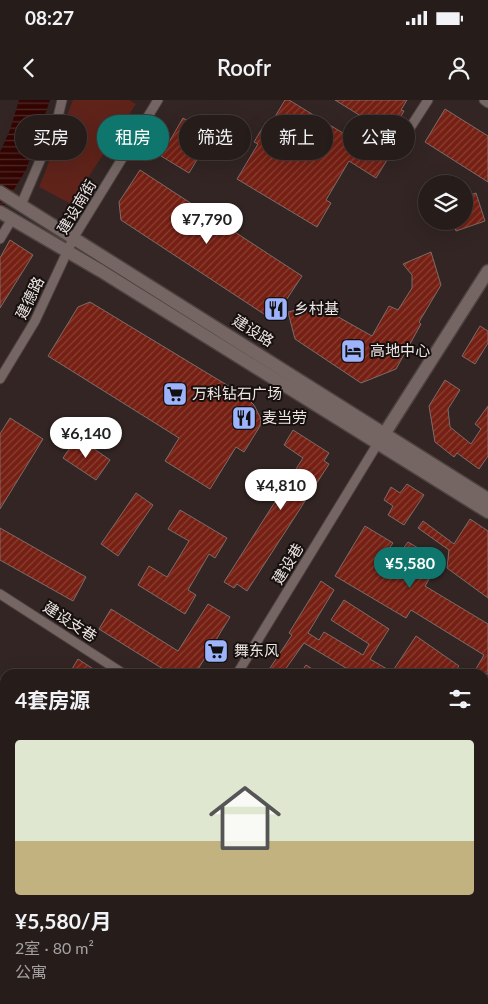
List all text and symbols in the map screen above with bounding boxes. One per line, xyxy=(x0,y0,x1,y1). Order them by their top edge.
text: 08:27 xyxy=(25,6,74,29)
icon: back xyxy=(15,54,43,82)
text: Roofr xyxy=(217,54,271,81)
icon: person xyxy=(445,54,473,82)
chip: 买房 xyxy=(15,115,87,160)
chip: 租房 xyxy=(97,115,169,160)
chip: 筛选 xyxy=(179,115,251,160)
chip: 新上 xyxy=(261,115,333,160)
chip: 公寓 xyxy=(343,115,415,160)
map controls xyxy=(418,175,473,230)
button: layers xyxy=(418,175,473,230)
street label: 建设南街 xyxy=(53,176,99,237)
pin: ¥7,790 xyxy=(166,202,248,245)
text: ¥7,790 xyxy=(182,209,232,228)
street label: 建德路 xyxy=(11,273,47,322)
restaurant icon: 乡村基 xyxy=(263,296,289,322)
place label: 乡村基 xyxy=(294,299,339,317)
street label: 建设路 xyxy=(230,311,277,350)
hotel icon: 高地中心 xyxy=(340,338,366,364)
place label: 高地中心 xyxy=(370,341,430,359)
supermarket icon: 万科钻石广场 xyxy=(162,381,188,407)
place label: 万科钻石广场 xyxy=(192,384,282,402)
restaurant icon: 麦当劳 xyxy=(231,405,257,431)
place label: 麦当劳 xyxy=(262,408,307,426)
pin: ¥6,140 xyxy=(45,416,127,459)
text: ¥6,140 xyxy=(61,423,111,442)
pin: ¥4,810 xyxy=(240,468,322,511)
text: ¥4,810 xyxy=(256,475,306,494)
street label: 建设巷 xyxy=(268,540,306,587)
pin: ¥5,580 xyxy=(369,546,451,589)
text: ¥5,580 xyxy=(385,553,435,572)
street label: 建设支巷 xyxy=(40,597,101,645)
supermarket icon: 舞东风 xyxy=(203,638,229,664)
place label: 舞东风 xyxy=(234,641,279,659)
icon: filters xyxy=(446,685,474,713)
text: 4套房源 xyxy=(15,687,90,712)
icon: home xyxy=(200,773,290,863)
text: ¥5,580/月 xyxy=(15,908,112,933)
text: 2室 · 80 m² xyxy=(15,938,94,957)
text: 公寓 xyxy=(15,962,47,981)

